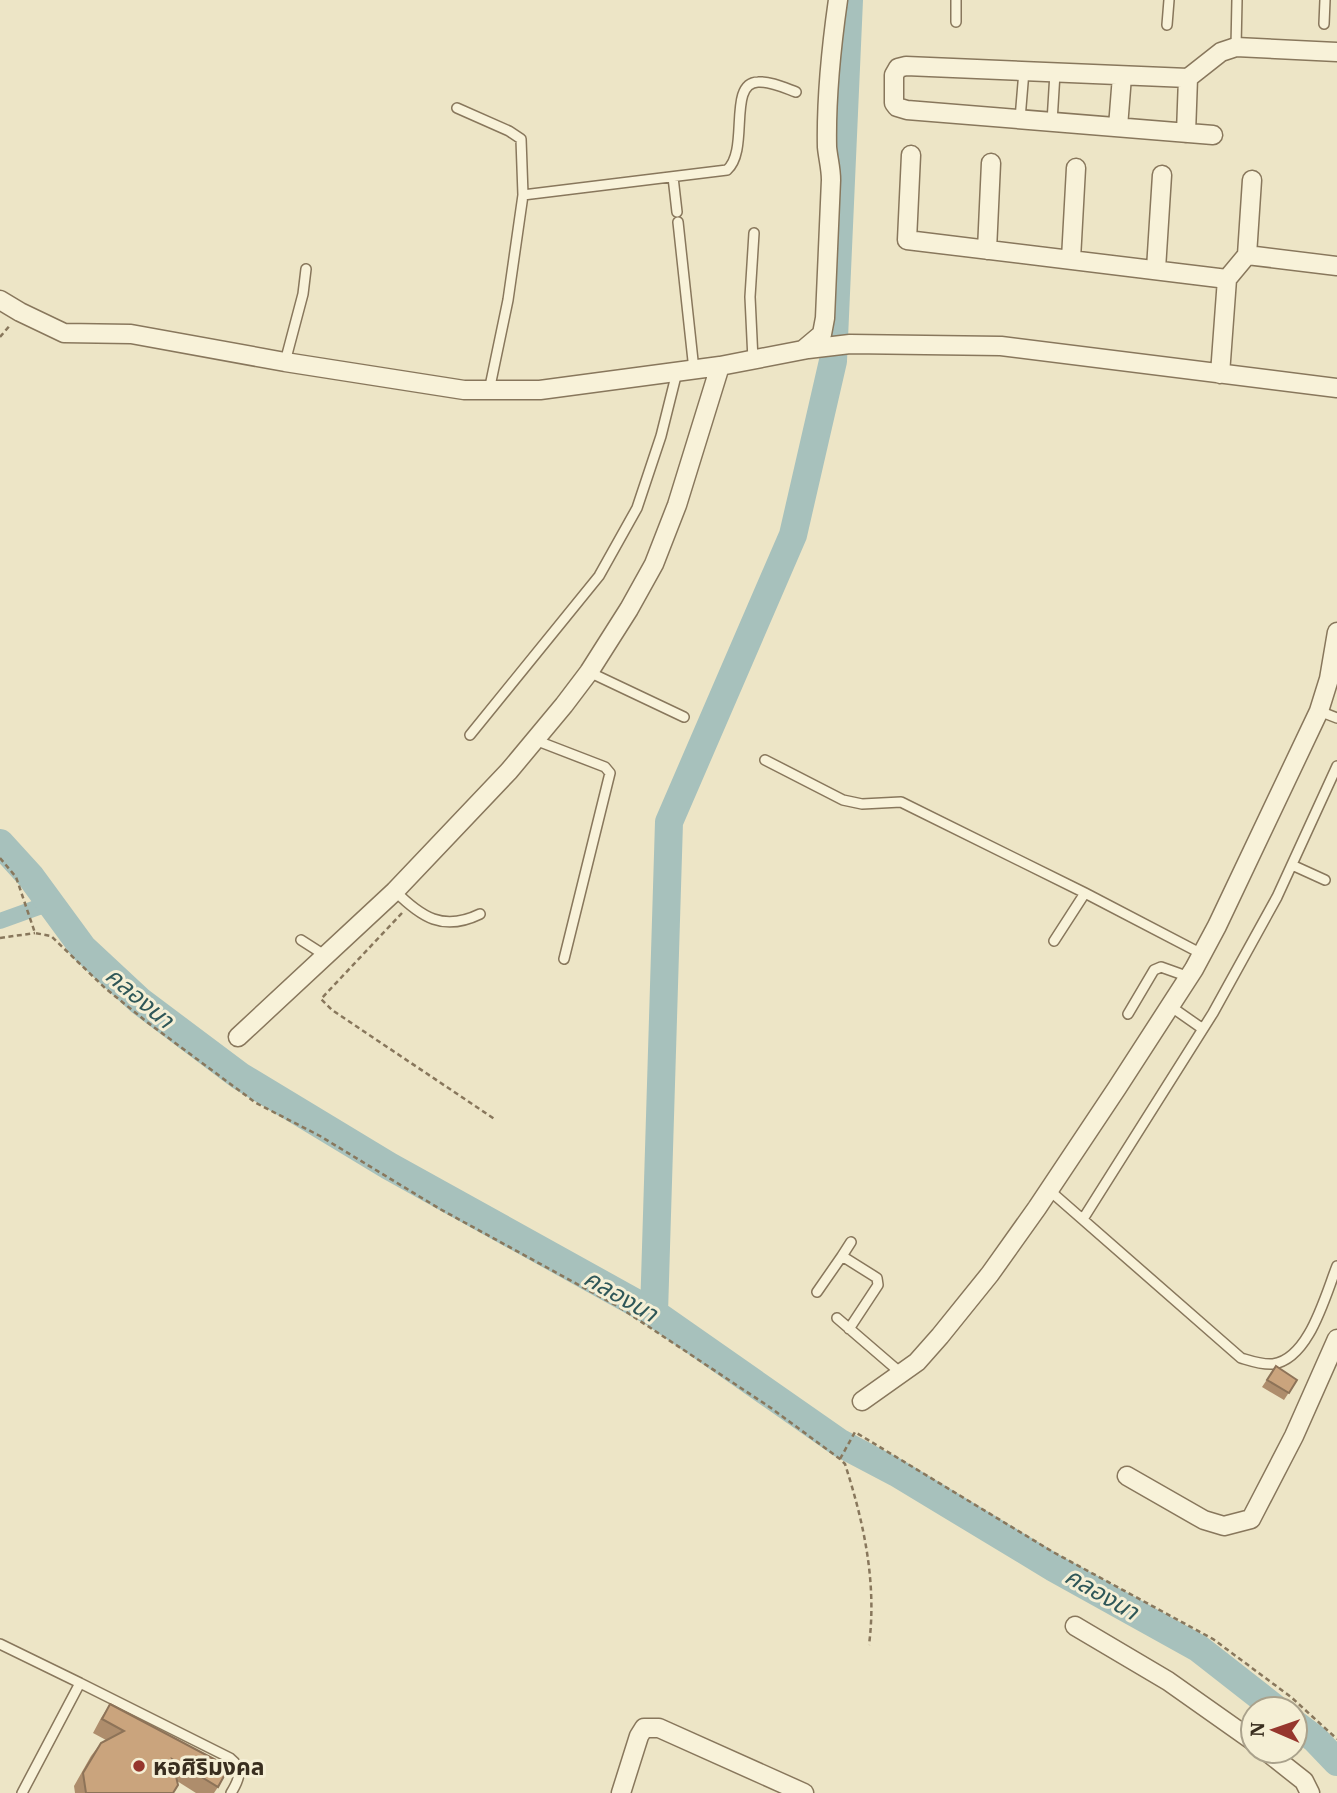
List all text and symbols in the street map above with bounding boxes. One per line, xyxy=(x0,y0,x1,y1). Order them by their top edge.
water label: คลองนา xyxy=(99,959,182,1036)
water label: คลองนา xyxy=(579,1261,665,1329)
water label: คลองนา xyxy=(1060,1559,1146,1627)
north arrow xyxy=(1239,1695,1309,1765)
text: N xyxy=(1245,1721,1269,1737)
place label: หอศิริมงคล xyxy=(153,1751,265,1781)
marker: หอศิริมงคล xyxy=(131,1758,147,1774)

